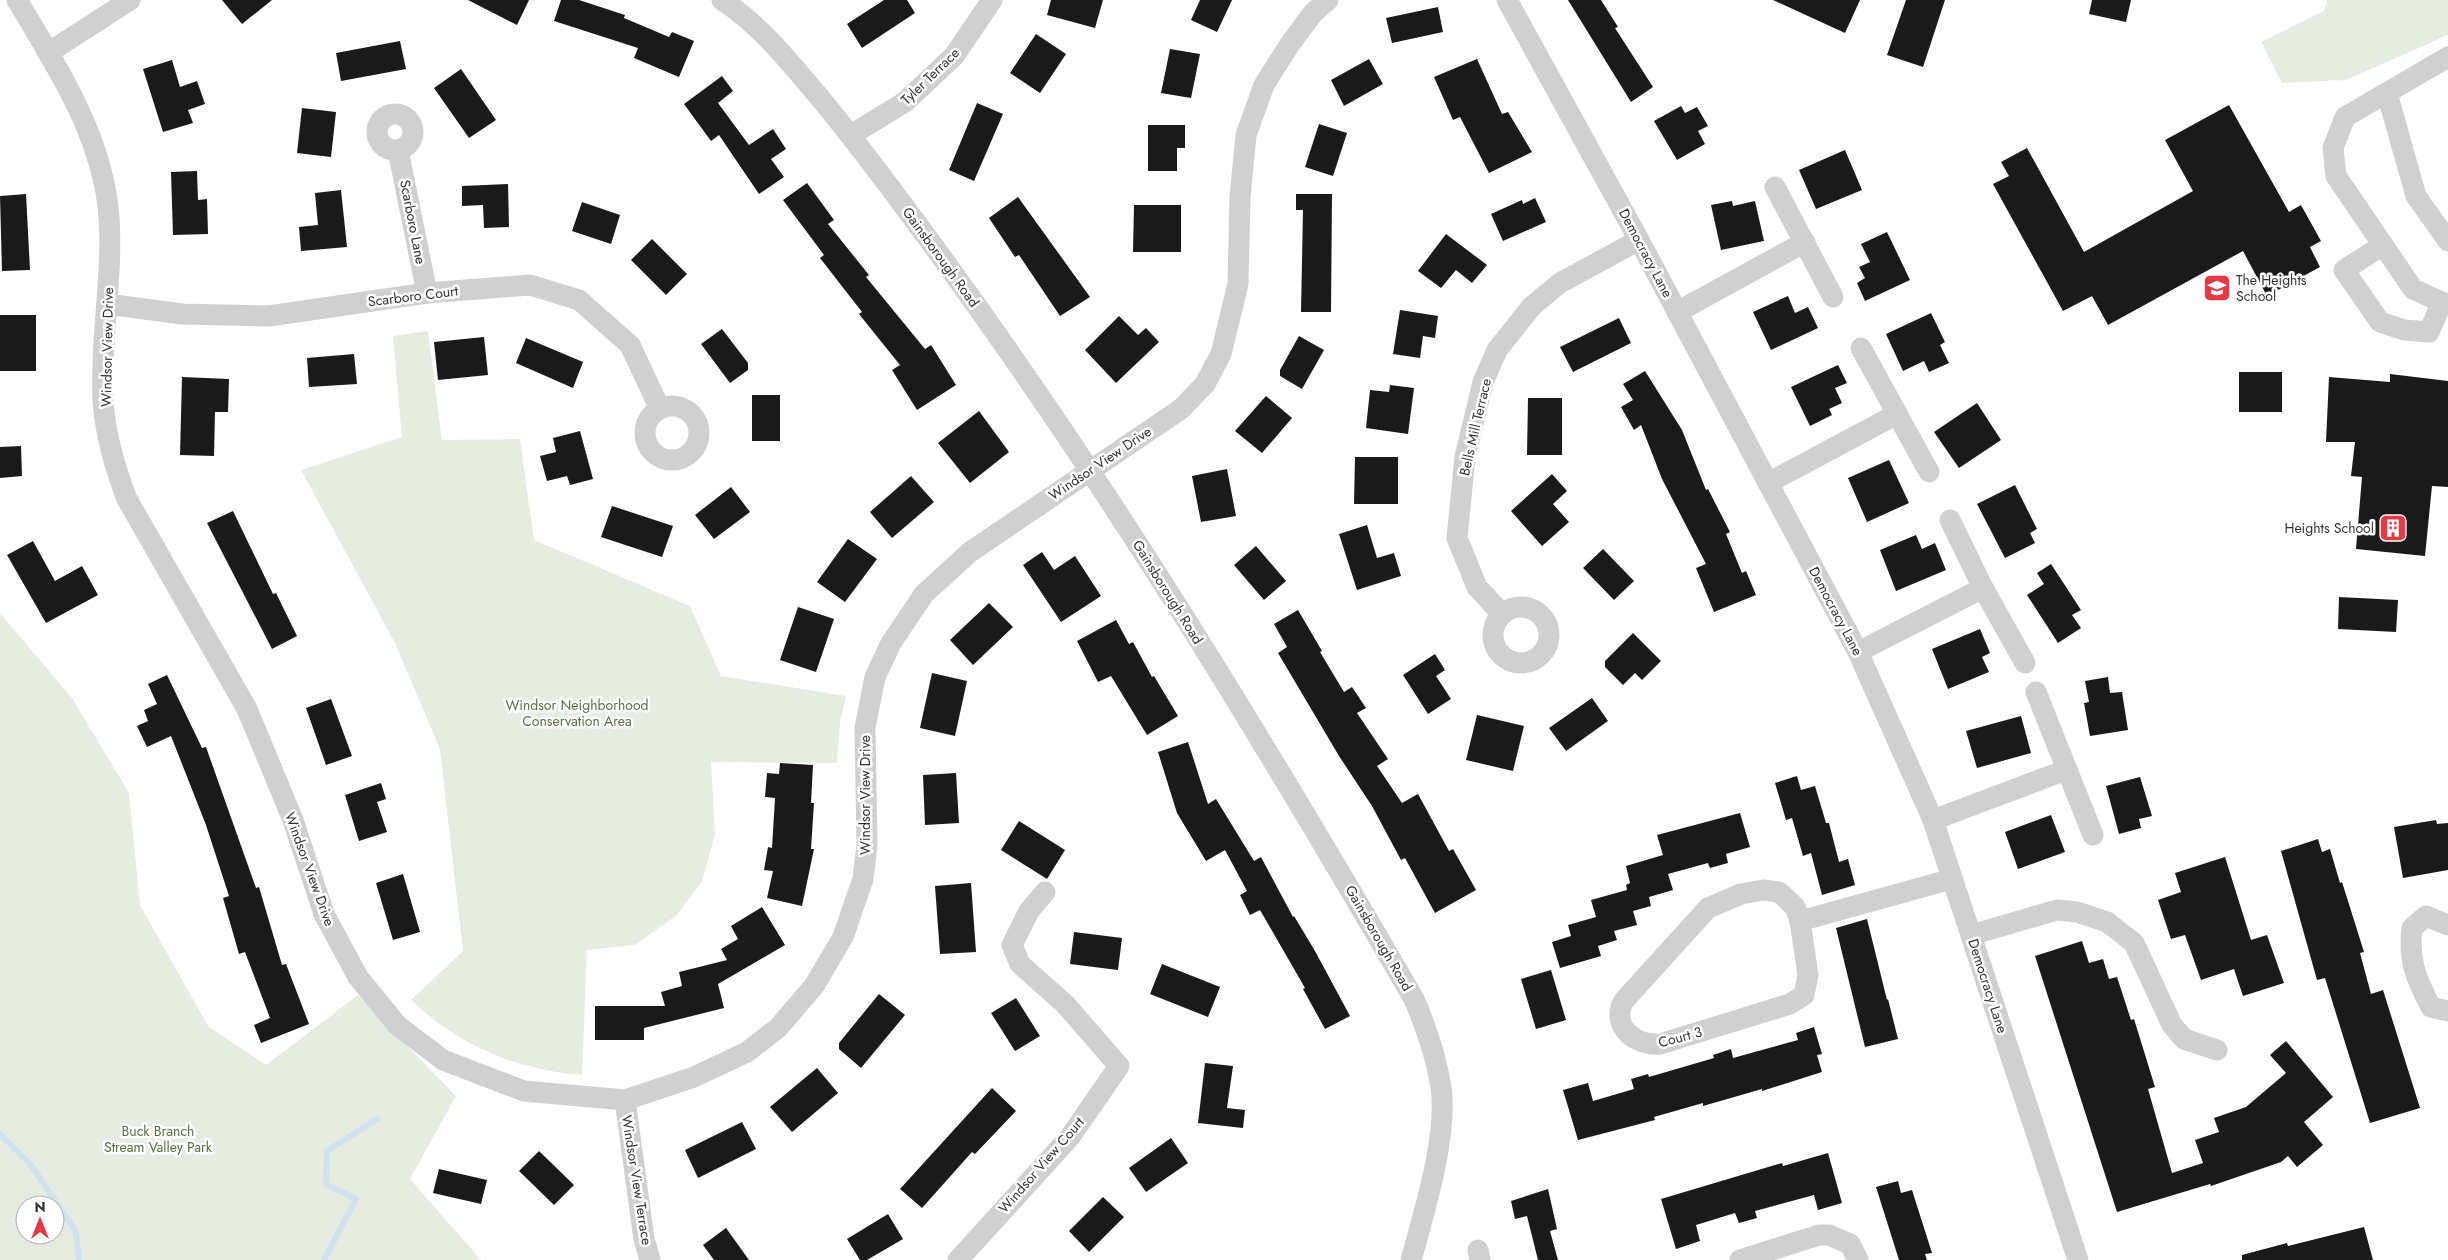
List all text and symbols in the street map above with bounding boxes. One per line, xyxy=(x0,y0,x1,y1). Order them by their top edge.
street label: Tyler Terrace xyxy=(896,43,964,109)
street label: Scarboro Lane xyxy=(395,178,431,266)
street label: Gainsborough Road xyxy=(898,203,984,311)
street label: Democracy Lane xyxy=(1614,205,1678,301)
place label: The Heights School xyxy=(2236,270,2307,306)
school or university icon: The Heights School xyxy=(2202,273,2232,303)
street label: Scarboro Court xyxy=(367,280,460,311)
street label: Windsor View Drive xyxy=(96,287,118,407)
street label: Bells Mill Terrace xyxy=(1454,376,1496,478)
street label: Windsor View Drive xyxy=(1045,421,1155,505)
building icon: Heights School xyxy=(2378,513,2408,543)
place label: Heights School xyxy=(2284,518,2374,538)
street label: Gainsborough Road xyxy=(1128,536,1208,648)
street label: Democracy Lane xyxy=(1804,563,1868,659)
park label: Windsor Neighborhood Conservation Area xyxy=(505,695,649,731)
street label: Windsor View Drive xyxy=(855,735,875,855)
street label: Windsor View Drive xyxy=(280,809,340,929)
street label: Gainsborough Road xyxy=(1341,881,1417,995)
street label: Democracy Lane xyxy=(1963,936,2013,1036)
street label: Court 3 xyxy=(1656,1021,1704,1052)
street label: Windsor View Court xyxy=(994,1112,1089,1217)
street label: Windsor View Terrace xyxy=(617,1114,657,1246)
park label: Buck Branch Stream Valley Park xyxy=(104,1121,213,1157)
north arrow xyxy=(15,1195,65,1245)
text: N xyxy=(34,1197,46,1217)

